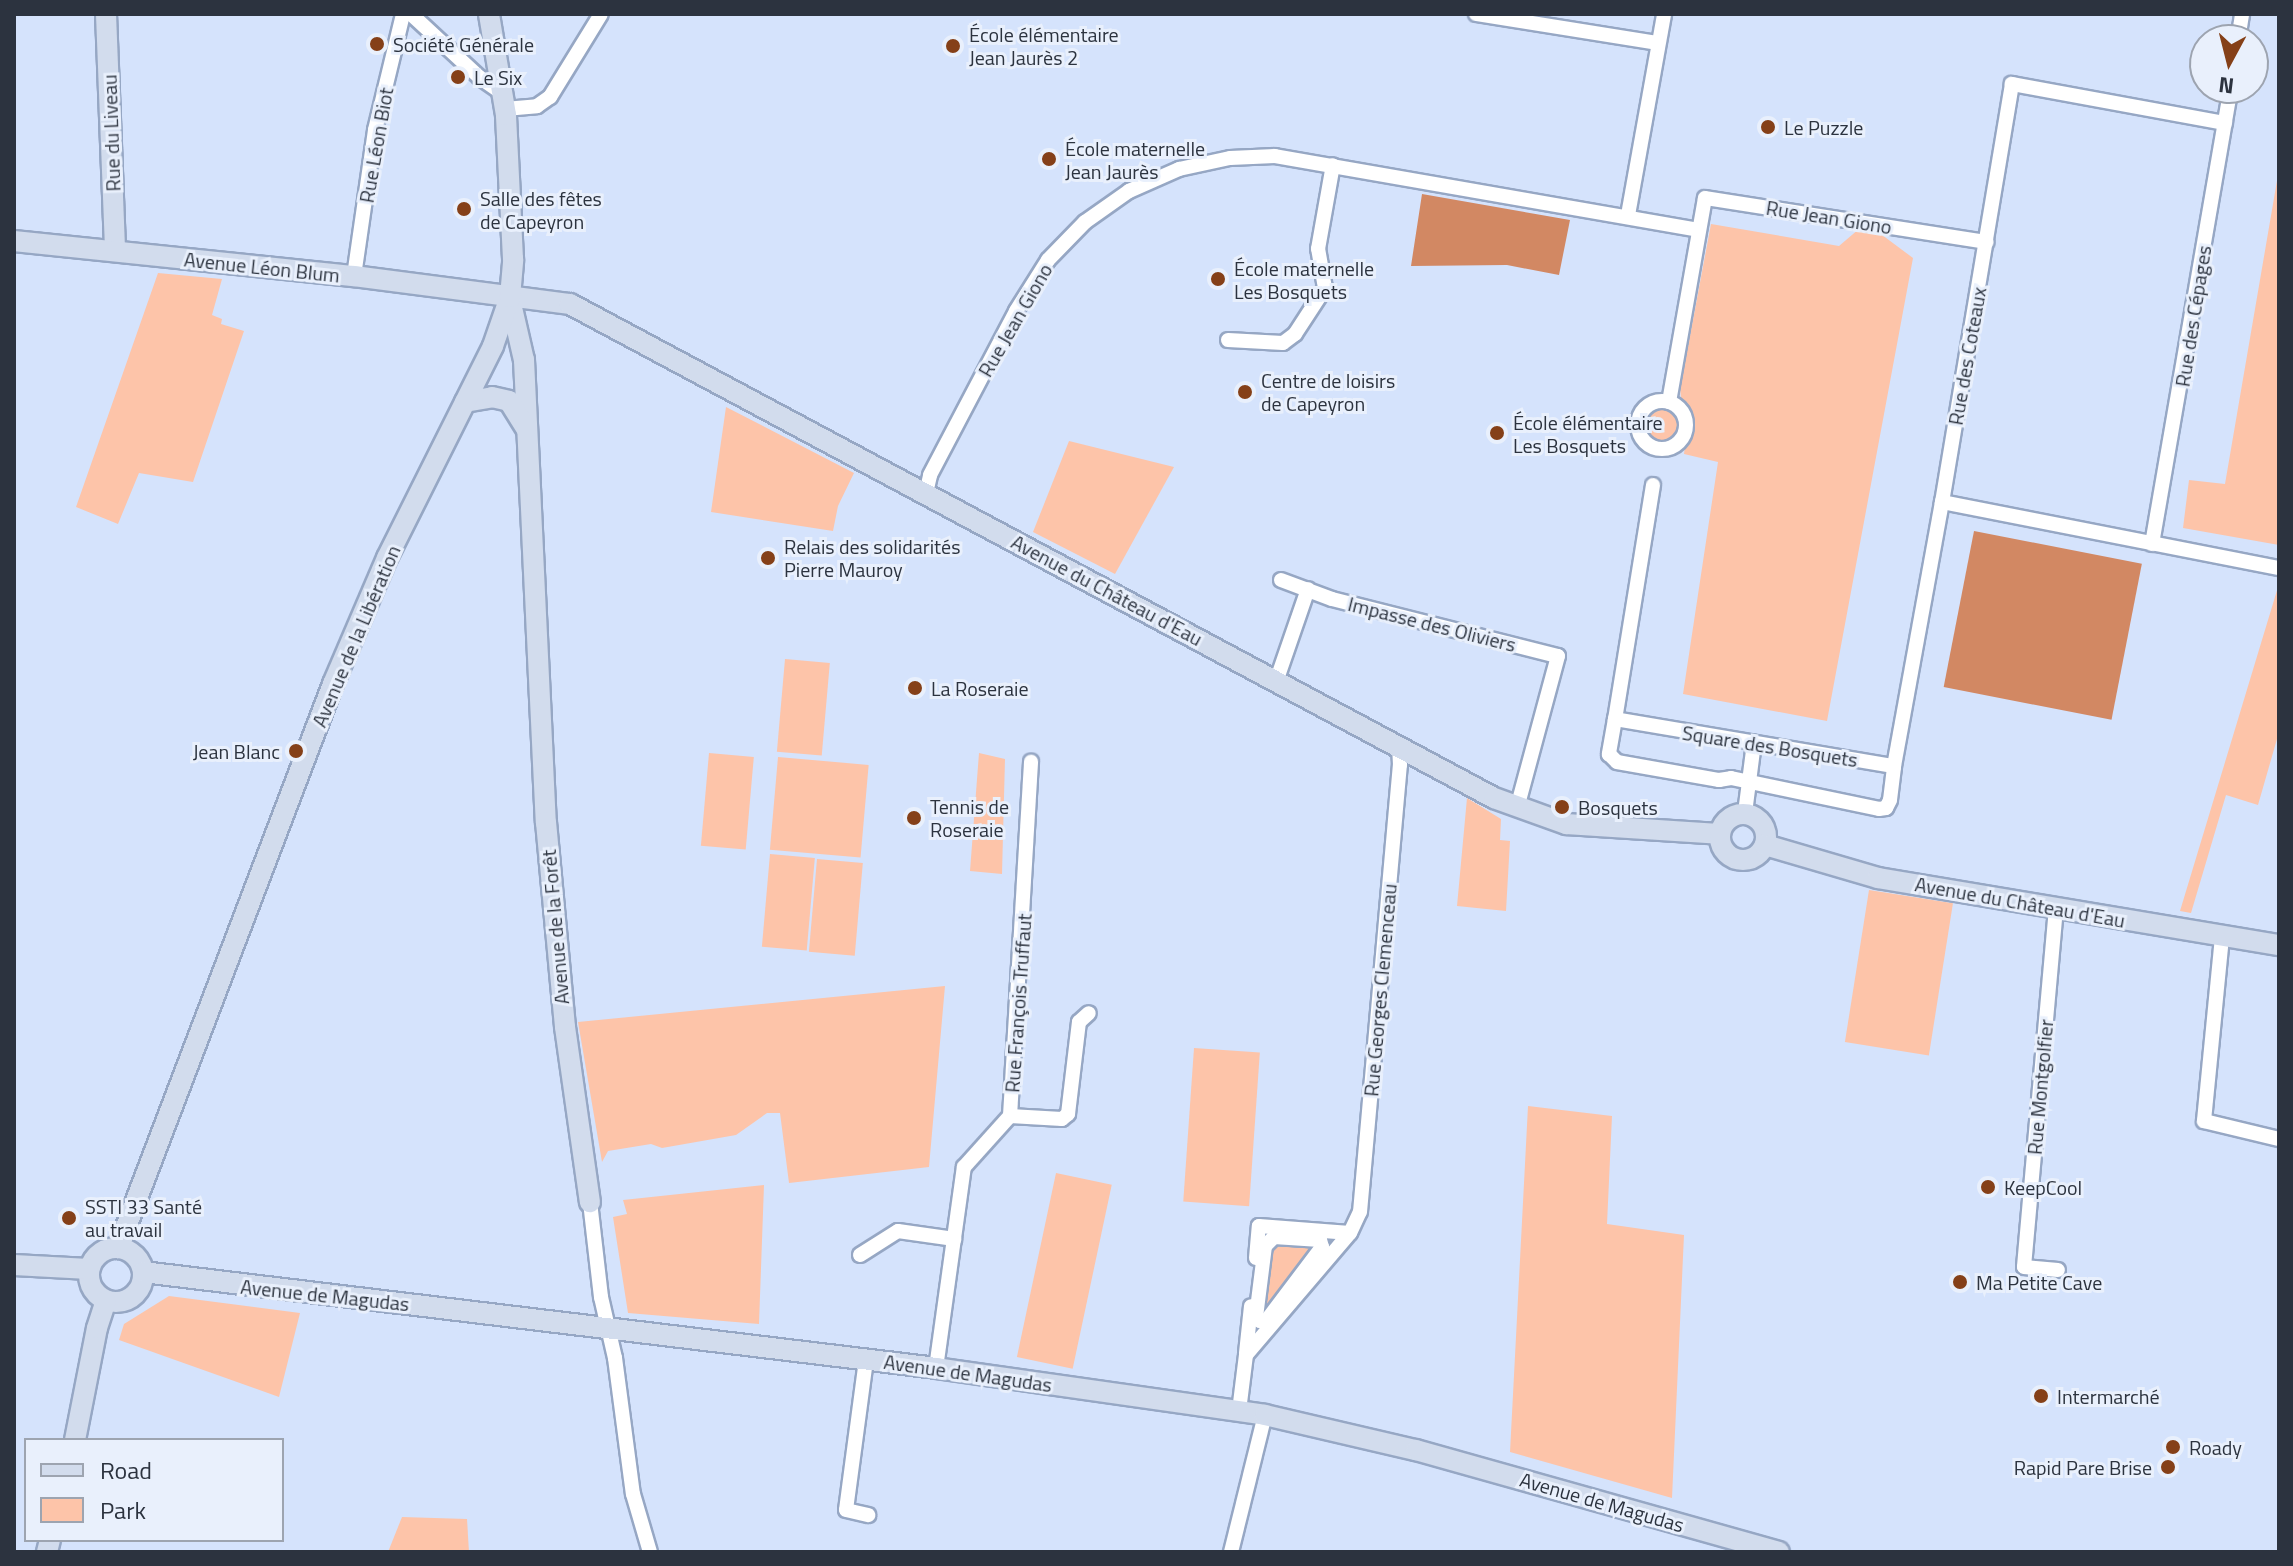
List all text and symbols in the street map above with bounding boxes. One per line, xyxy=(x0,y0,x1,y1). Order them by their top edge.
place label: École élémentaire Jean Jaurès 2 xyxy=(969,22,1119,69)
north arrow xyxy=(2189,24,2269,104)
place label: Société Générale xyxy=(393,32,534,56)
marker: Société Générale xyxy=(368,35,386,53)
marker: École élémentaire Jean Jaurès 2 xyxy=(944,37,962,55)
place label: Le Six xyxy=(474,65,522,89)
marker: Le Six xyxy=(449,68,467,86)
text: N xyxy=(2217,68,2236,104)
street label: Rue du Liveau xyxy=(97,74,125,192)
street label: Rue Léon Biot xyxy=(354,85,398,205)
place label: Le Puzzle xyxy=(1784,115,1863,139)
marker: Le Puzzle xyxy=(1759,118,1777,136)
place label: École maternelle Jean Jaurès xyxy=(1065,136,1205,183)
marker: École maternelle Jean Jaurès xyxy=(1040,150,1058,168)
place label: Salle des fêtes de Capeyron xyxy=(480,186,602,233)
street label: Rue Jean Giono xyxy=(1764,195,1894,239)
marker: Salle des fêtes de Capeyron xyxy=(455,200,473,218)
street label: Rue des Cépages xyxy=(2170,244,2216,388)
street label: Avenue Léon Blum xyxy=(183,247,341,287)
place label: École maternelle Les Bosquets xyxy=(1234,256,1374,303)
street label: Rue Jean Giono xyxy=(973,259,1057,381)
marker: École maternelle Les Bosquets xyxy=(1209,270,1227,288)
street label: Rue des Coteaux xyxy=(1943,285,1991,427)
place label: Centre de loisirs de Capeyron xyxy=(1261,368,1395,415)
marker: Centre de loisirs de Capeyron xyxy=(1236,383,1254,401)
place label: École élémentaire Les Bosquets xyxy=(1513,410,1663,457)
marker: École élémentaire Les Bosquets xyxy=(1488,424,1506,442)
street label: Avenue du Château d'Eau xyxy=(1007,529,1207,651)
place label: Relais des solidarités Pierre Mauroy xyxy=(784,534,961,581)
street label: Avenue de la Libération xyxy=(307,541,405,731)
marker: Relais des solidarités Pierre Mauroy xyxy=(759,549,777,567)
street label: Impasse des Oliviers xyxy=(1346,592,1518,656)
place label: La Roseraie xyxy=(931,676,1029,700)
marker: La Roseraie xyxy=(906,679,924,697)
street label: Square des Bosquets xyxy=(1681,720,1859,772)
place label: Jean Blanc xyxy=(193,739,280,763)
marker: Jean Blanc xyxy=(287,742,305,760)
place label: Tennis de Roseraie xyxy=(930,794,1009,841)
place label: Bosquets xyxy=(1578,795,1658,819)
marker: Bosquets xyxy=(1553,798,1571,816)
marker: Tennis de Roseraie xyxy=(905,809,923,827)
street label: Avenue de la Forêt xyxy=(536,848,574,1006)
street label: Avenue du Château d'Eau xyxy=(1913,872,2127,932)
street label: Rue Georges Clemenceau xyxy=(1359,883,1401,1097)
street label: Rue François Truffaut xyxy=(1000,913,1036,1093)
street label: Rue Montgolfier xyxy=(2022,1018,2058,1156)
place label: KeepCool xyxy=(2004,1175,2082,1199)
marker: KeepCool xyxy=(1979,1178,1997,1196)
place label: SSTI 33 Santé au travail xyxy=(85,1194,202,1241)
marker: SSTI 33 Santé au travail xyxy=(60,1209,78,1227)
place label: Ma Petite Cave xyxy=(1976,1270,2102,1294)
marker: Ma Petite Cave xyxy=(1951,1273,1969,1291)
street label: Avenue de Magudas xyxy=(239,1274,411,1316)
street label: Avenue de Magudas xyxy=(882,1349,1054,1397)
place label: Intermarché xyxy=(2057,1384,2160,1408)
marker: Intermarché xyxy=(2032,1387,2050,1405)
place label: Roady xyxy=(2189,1435,2242,1459)
legend xyxy=(24,1438,284,1542)
marker: Roady xyxy=(2164,1438,2182,1456)
text: Road xyxy=(100,1452,152,1488)
place label: Rapid Pare Brise xyxy=(2014,1455,2152,1479)
marker: Rapid Pare Brise xyxy=(2159,1458,2177,1476)
street label: Avenue de Magudas xyxy=(1517,1467,1687,1537)
text: Park xyxy=(100,1492,146,1528)

